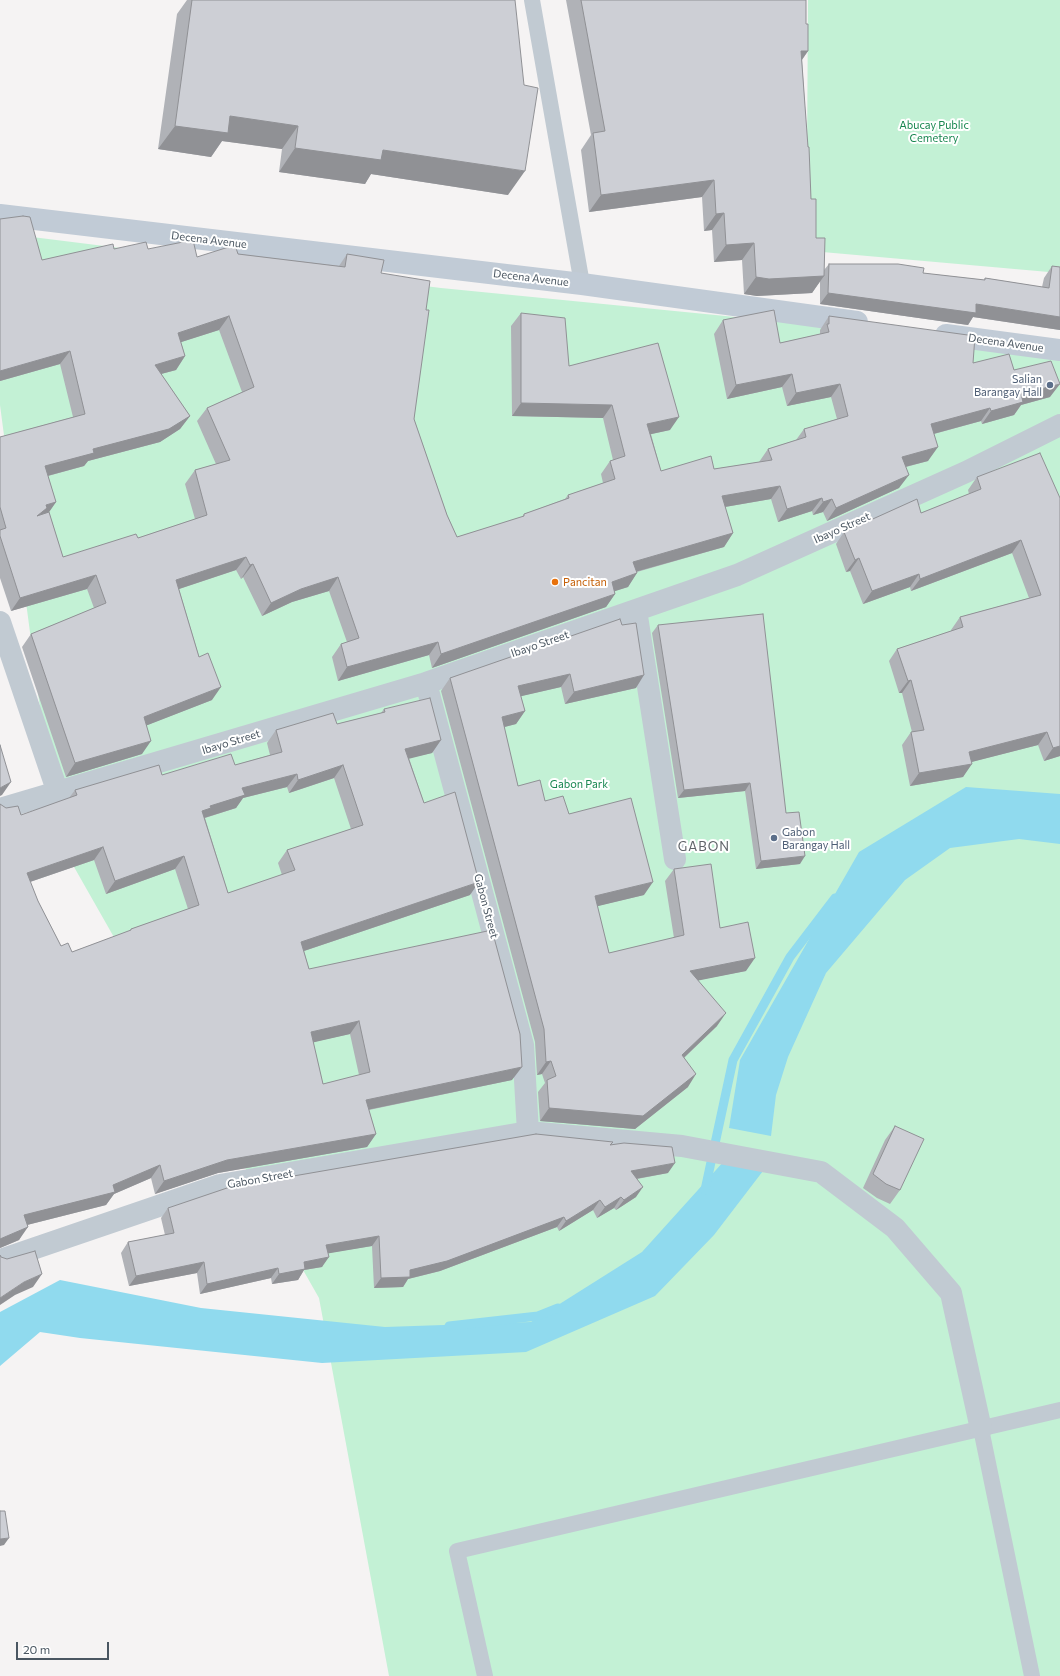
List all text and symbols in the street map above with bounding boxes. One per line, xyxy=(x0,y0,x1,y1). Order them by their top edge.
park label: Abucay Public Cemetery xyxy=(899,118,969,144)
street label: Decena Avenue xyxy=(170,229,248,251)
street label: Decena Avenue xyxy=(492,267,570,289)
street label: Decena Avenue xyxy=(967,331,1045,355)
place label: Salian Barangay Hall xyxy=(974,372,1042,398)
marker: Salian Barangay Hall xyxy=(1045,380,1055,390)
street label: Ibayo Street xyxy=(812,510,872,546)
place label: Pancitan xyxy=(563,575,607,589)
marker: Pancitan xyxy=(550,577,560,587)
street label: Ibayo Street xyxy=(509,628,571,660)
street label: Ibayo Street xyxy=(200,727,262,757)
park label: Gabon Park xyxy=(550,777,608,791)
place label: Gabon Barangay Hall xyxy=(782,825,850,851)
marker: Gabon Barangay Hall xyxy=(769,833,779,843)
district label: GABON xyxy=(678,839,730,855)
street label: Gabon Street xyxy=(471,872,501,940)
street label: Gabon Street xyxy=(226,1167,294,1191)
scale bar xyxy=(18,1634,111,1660)
text: 20 m xyxy=(23,1642,50,1656)

